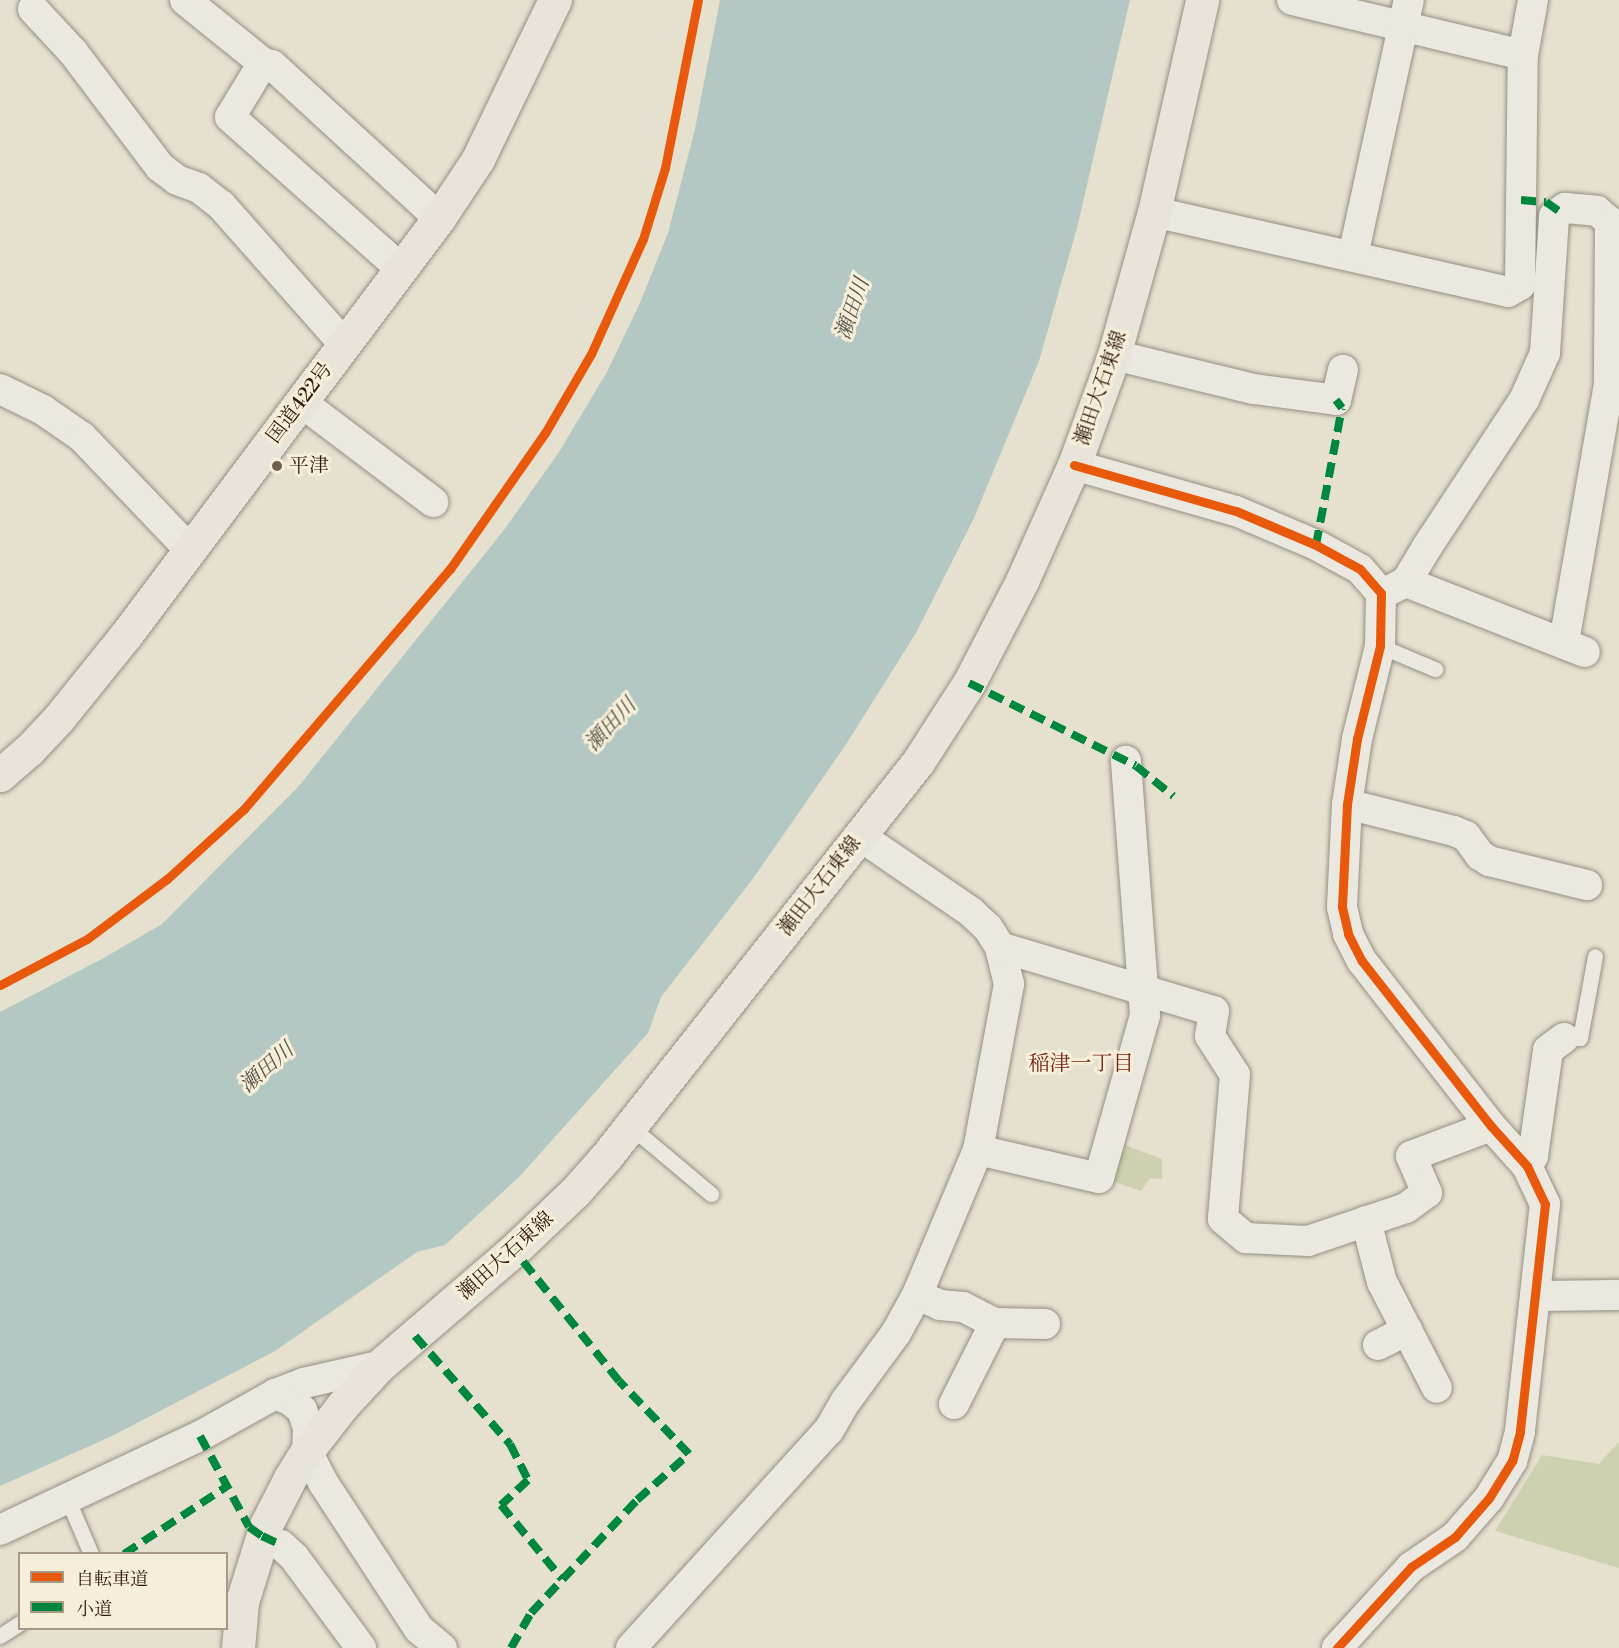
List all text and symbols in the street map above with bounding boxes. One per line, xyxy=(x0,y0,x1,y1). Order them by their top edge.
water label: 瀬田川 xyxy=(831,275,875,343)
street label: 瀬田大石東線 xyxy=(1070,327,1132,449)
street label: 国道422号 xyxy=(262,358,338,448)
place label: 平津 xyxy=(289,454,329,478)
marker: 平津 xyxy=(270,459,284,473)
water label: 瀬田川 xyxy=(580,693,642,757)
street label: 瀬田大石東線 xyxy=(774,831,866,941)
water label: 瀬田川 xyxy=(235,1038,299,1098)
district label: 稲津一丁目 xyxy=(1029,1051,1133,1077)
street label: 瀬田大石東線 xyxy=(453,1207,559,1305)
legend xyxy=(18,1552,228,1630)
text: 自転車道 xyxy=(76,1568,148,1591)
text: 小道 xyxy=(76,1598,112,1621)

